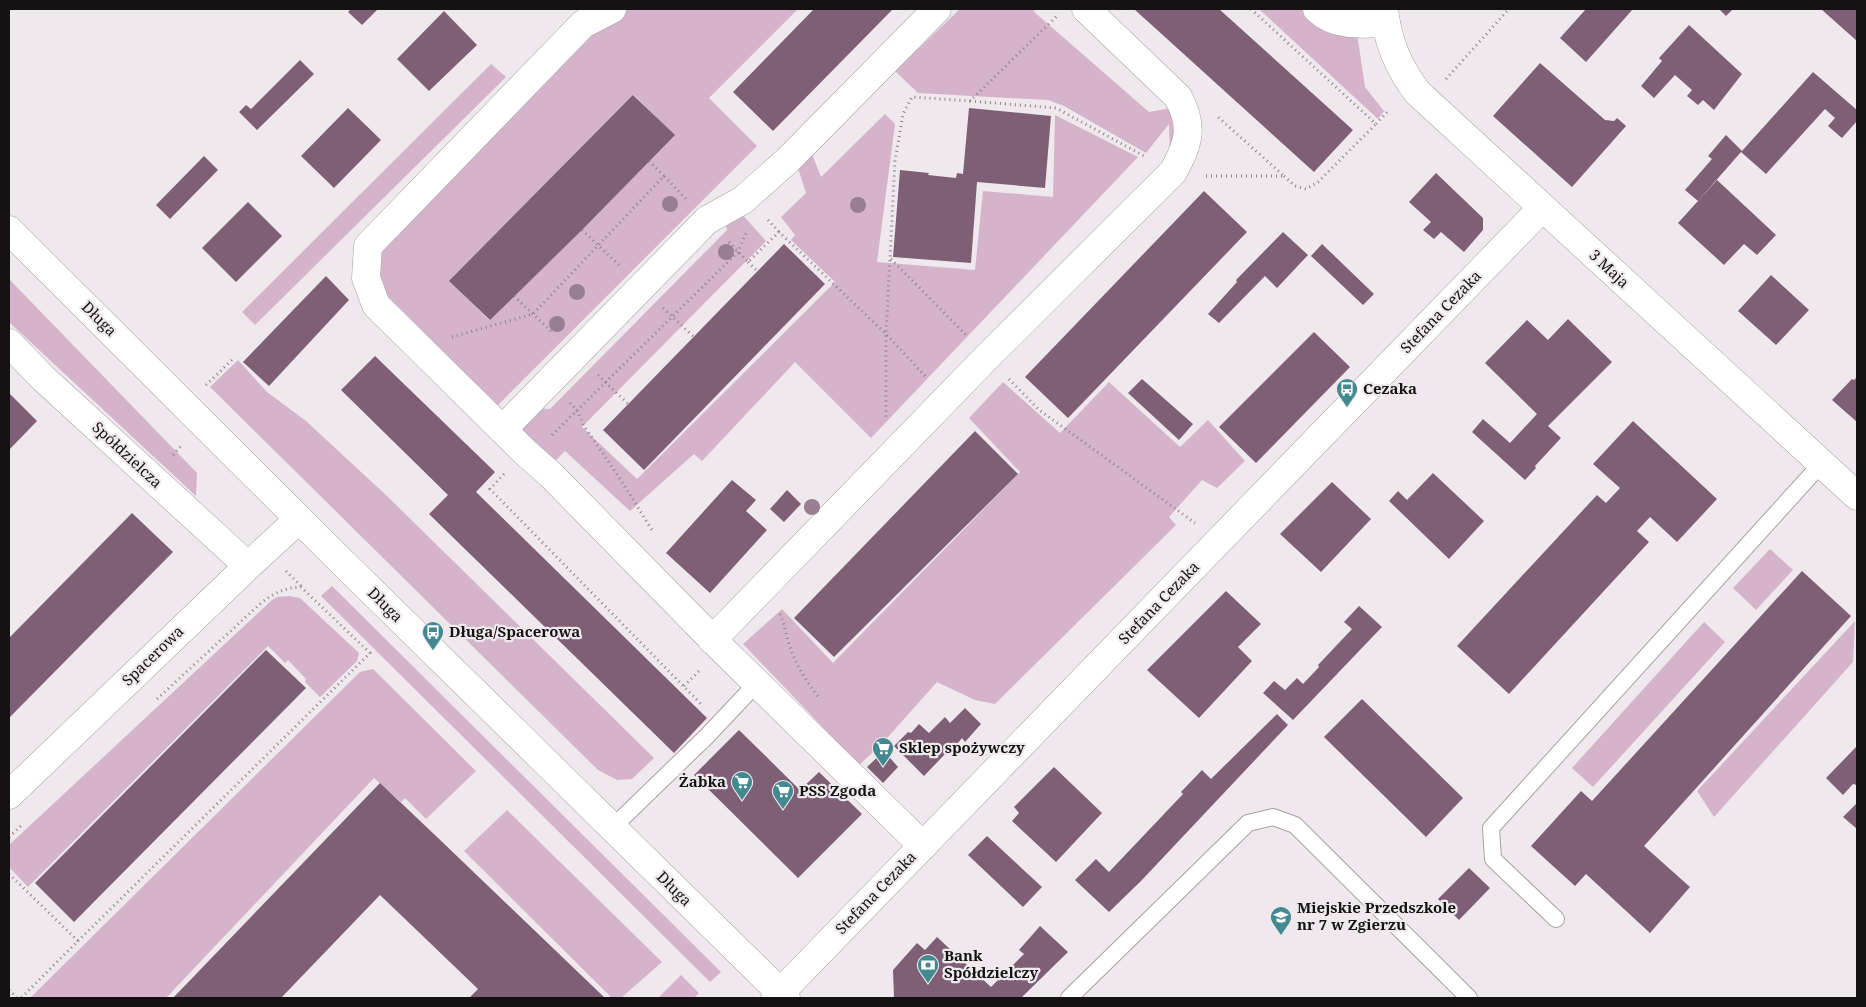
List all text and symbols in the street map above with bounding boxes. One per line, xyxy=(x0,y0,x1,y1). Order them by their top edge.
street label: 3 Maja xyxy=(1585,245,1634,292)
street label: Stefana Cezaka xyxy=(1396,266,1485,357)
street label: Długa xyxy=(78,296,122,340)
bus stop icon: Cezaka xyxy=(1335,377,1359,408)
place label: Cezaka xyxy=(1363,378,1417,398)
street label: Spółdzielcza xyxy=(88,417,167,492)
street label: Stefana Cezaka xyxy=(1114,557,1203,648)
street label: Długa xyxy=(364,582,408,626)
bus stop icon: Długa/Spacerowa xyxy=(421,620,445,651)
street label: Spacerowa xyxy=(117,621,187,690)
place label: Długa/Spacerowa xyxy=(449,621,580,641)
supermarket icon: Sklep spożywczy xyxy=(871,736,895,767)
place label: Sklep spożywczy xyxy=(899,737,1025,757)
supermarket icon: Żabka xyxy=(730,770,754,801)
place label: Żabka xyxy=(679,771,726,791)
supermarket icon: PSS Zgoda xyxy=(771,779,795,810)
place label: PSS Zgoda xyxy=(799,780,876,800)
street label: Stefana Cezaka xyxy=(831,847,920,938)
street label: Długa xyxy=(653,866,697,910)
place label: Miejskie Przedszkole nr 7 w Zgierzu xyxy=(1297,897,1456,934)
school or university icon: Miejskie Przedszkole nr 7 w Zgierzu xyxy=(1269,905,1293,936)
place label: Bank Spółdzielczy xyxy=(944,945,1039,982)
bank icon: Bank Spółdzielczy xyxy=(916,953,940,984)

